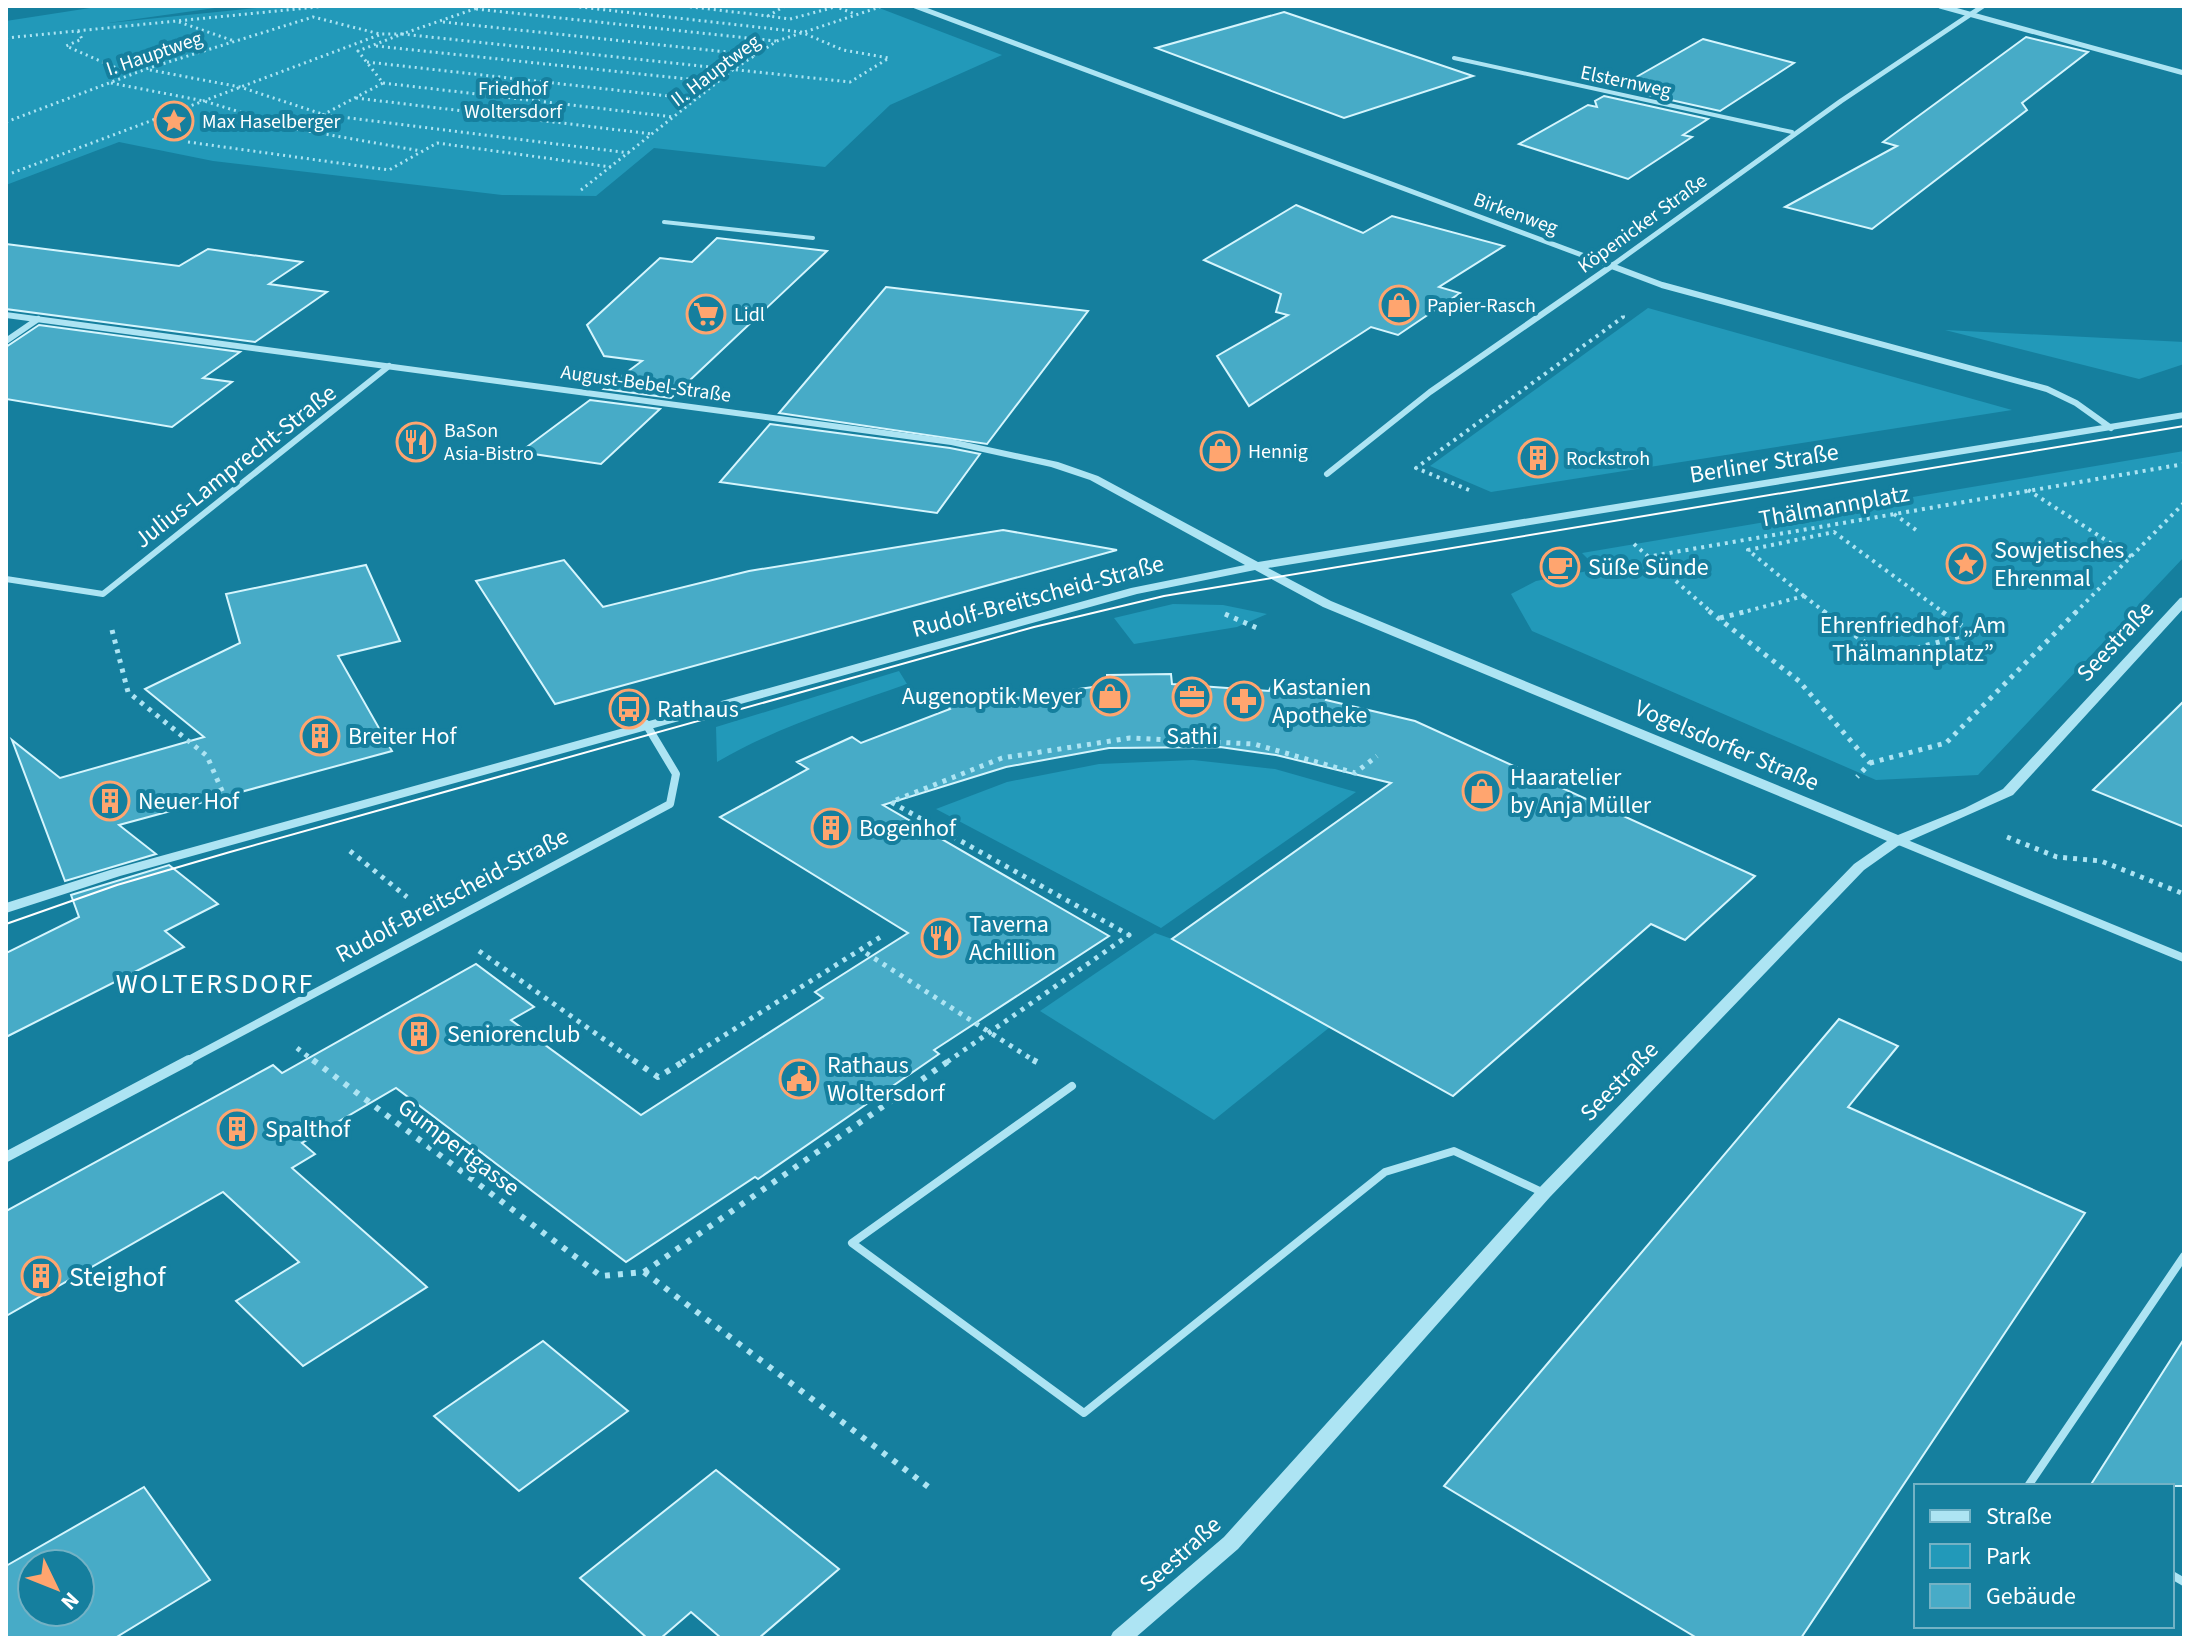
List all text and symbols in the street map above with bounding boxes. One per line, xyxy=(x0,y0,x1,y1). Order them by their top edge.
street label: I. Hauptweg xyxy=(103,24,206,83)
street label: II. Hauptweg xyxy=(665,28,766,114)
street label: Elsternweg xyxy=(1578,59,1674,105)
park label: Friedhof Woltersdorf xyxy=(464,75,563,126)
place icon: Max Haselberger xyxy=(153,100,195,142)
place label: Max Haselberger xyxy=(202,108,341,136)
street label: Köpenicker Straße xyxy=(1572,167,1713,280)
street label: Birkenweg xyxy=(1469,186,1562,242)
shop icon: Papier-Rasch xyxy=(1378,284,1420,326)
place label: Papier-Rasch xyxy=(1427,292,1536,320)
supermarket icon: Lidl xyxy=(685,293,727,335)
place label: Lidl xyxy=(734,301,765,329)
street label: August-Bebel-Straße xyxy=(559,358,733,410)
street label: Julius-Lamprecht-Straße xyxy=(126,376,344,557)
place label: BaSon Asia-Bistro xyxy=(444,417,534,468)
restaurant icon: BaSon Asia-Bistro xyxy=(395,421,437,463)
shop icon: Hennig xyxy=(1199,430,1241,472)
street label: Berliner Straße xyxy=(1687,434,1841,493)
building icon: Rockstroh xyxy=(1517,437,1559,479)
place label: Hennig xyxy=(1248,438,1308,466)
place label: Rockstroh xyxy=(1566,445,1650,473)
street label: Thälmannplatz xyxy=(1756,476,1912,537)
place label: Sowjetisches Ehrenmal xyxy=(1994,533,2124,596)
place icon: Sowjetisches Ehrenmal xyxy=(1945,543,1987,585)
street label: Rudolf-Breitscheid-Straße xyxy=(908,546,1168,647)
cafe icon: Süße Sünde xyxy=(1539,546,1581,588)
place label: Süße Sünde xyxy=(1588,550,1709,585)
street label: Seestraße xyxy=(2068,593,2162,690)
park label: Ehrenfriedhof „Am Thälmannplatz” xyxy=(1820,608,2006,671)
place label: Kastanien Apotheke xyxy=(1272,670,1371,733)
shop icon: Augenoptik Meyer xyxy=(1089,675,1131,717)
office icon: Sathi xyxy=(1171,676,1213,718)
place label: Augenoptik Meyer xyxy=(902,679,1083,714)
pharmacy icon: Kastanien Apotheke xyxy=(1223,680,1265,722)
bus stop icon: Rathaus xyxy=(608,688,650,730)
street label: Vogelsdorfer Straße xyxy=(1629,691,1824,800)
place label: Rathaus xyxy=(657,692,739,727)
building icon: Breiter Hof xyxy=(299,715,341,757)
place label: Breiter Hof xyxy=(348,719,457,754)
place label: Sathi xyxy=(1166,719,1218,754)
place label: Haaratelier by Anja Müller xyxy=(1510,760,1652,823)
shop icon: Haaratelier by Anja Müller xyxy=(1461,770,1503,812)
building icon: Neuer Hof xyxy=(89,780,131,822)
place label: Neuer Hof xyxy=(138,784,240,819)
building icon: Bogenhof xyxy=(810,807,852,849)
place label: Bogenhof xyxy=(859,811,957,846)
street label: Rudolf-Breitscheid-Straße xyxy=(330,819,575,972)
place label: Taverna Achillion xyxy=(969,907,1056,970)
restaurant icon: Taverna Achillion xyxy=(920,917,962,959)
district label: WOLTERSDORF xyxy=(116,964,314,1004)
building icon: Seniorenclub xyxy=(398,1013,440,1055)
place label: Seniorenclub xyxy=(447,1017,580,1052)
street label: Seestraße xyxy=(1572,1033,1667,1129)
place label: Rathaus Woltersdorf xyxy=(827,1048,946,1111)
public building icon: Rathaus Woltersdorf xyxy=(778,1058,820,1100)
street label: Gumpertgasse xyxy=(390,1090,527,1205)
building icon: Spalthof xyxy=(216,1108,258,1150)
place label: Spalthof xyxy=(265,1112,351,1147)
building icon: Steighof xyxy=(20,1255,62,1297)
place label: Steighof xyxy=(69,1257,167,1297)
legend xyxy=(1914,1484,2174,1628)
text: Straße xyxy=(1986,1499,2052,1534)
street label: Seestraße xyxy=(1132,1508,1229,1601)
text: Park xyxy=(1986,1539,2031,1574)
north arrow xyxy=(16,1548,96,1628)
text: Gebäude xyxy=(1986,1579,2076,1614)
text: N xyxy=(53,1585,87,1617)

